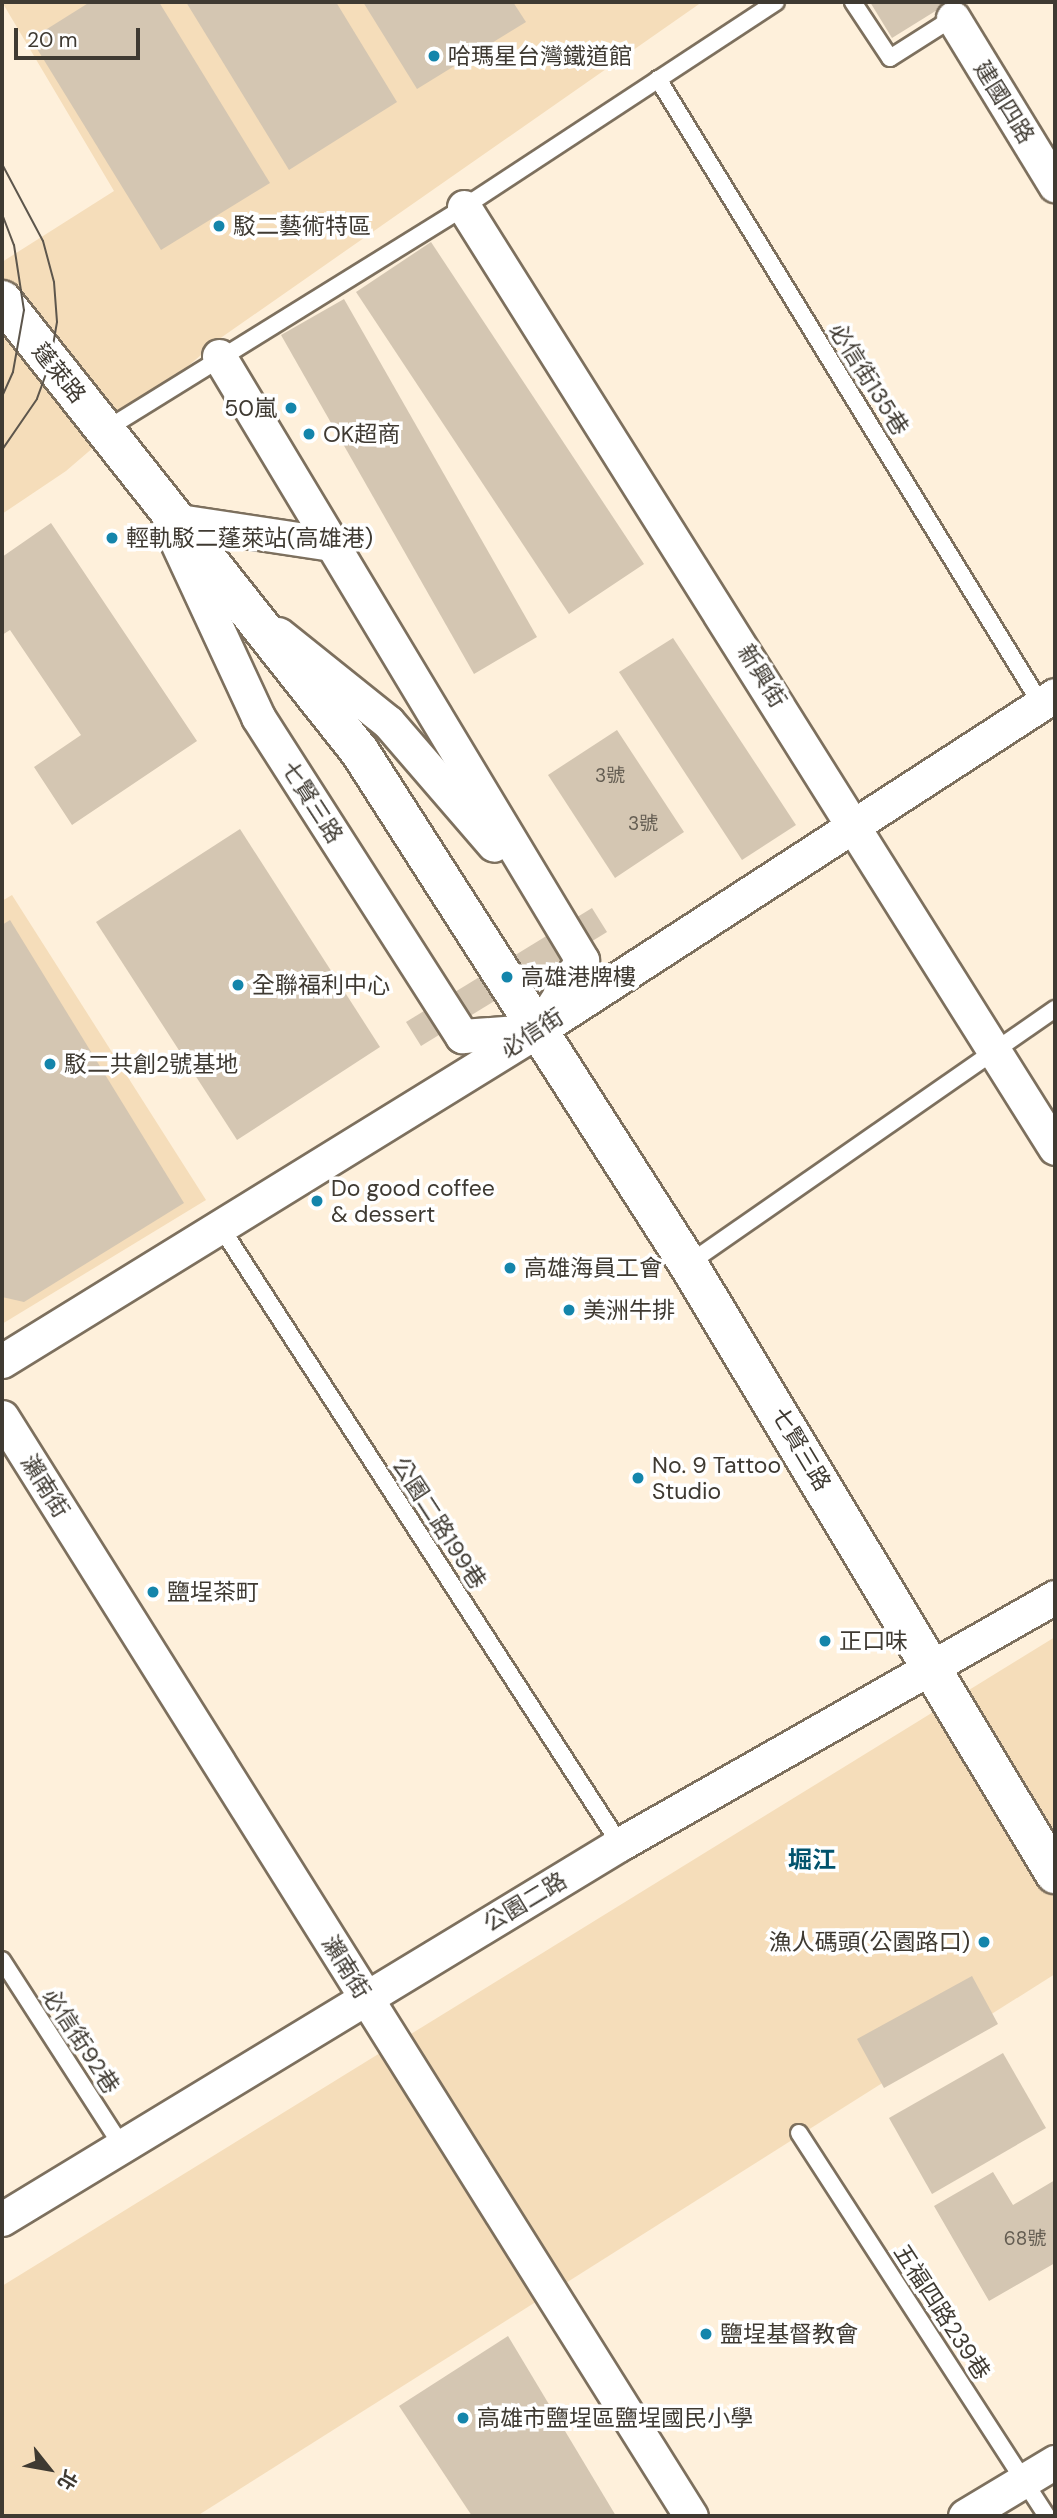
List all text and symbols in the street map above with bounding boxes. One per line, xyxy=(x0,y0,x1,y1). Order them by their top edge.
scale bar xyxy=(18,14,144,58)
text: 20 m xyxy=(27,26,78,54)
place label: 哈瑪星台灣鐵道館 xyxy=(448,42,632,70)
marker: 哈瑪星台灣鐵道館 xyxy=(426,48,442,64)
street label: 建國四路 xyxy=(968,56,1040,148)
place label: 駁二藝術特區 xyxy=(233,212,371,240)
marker: 駁二藝術特區 xyxy=(211,218,227,234)
street label: 必信街135巷 xyxy=(824,318,914,440)
street label: 蓬萊路 xyxy=(27,338,91,408)
place label: 50嵐 xyxy=(224,394,277,422)
marker: 50嵐 xyxy=(283,400,299,416)
place label: OK超商 xyxy=(323,420,400,448)
marker: OK超商 xyxy=(301,426,317,442)
place label: 輕軌駁二蓬萊站(高雄港) xyxy=(126,524,373,552)
marker: 輕軌駁二蓬萊站(高雄港) xyxy=(104,530,120,546)
street label: 新興街 xyxy=(732,639,792,713)
street label: 七賢三路 xyxy=(275,756,349,848)
house number: 3號 xyxy=(595,765,625,787)
house number: 3號 xyxy=(628,813,658,835)
place label: 高雄港牌樓 xyxy=(521,963,636,991)
marker: 高雄港牌樓 xyxy=(499,969,515,985)
place label: 全聯福利中心 xyxy=(252,971,390,999)
marker: 全聯福利中心 xyxy=(230,977,246,993)
street label: 必信街 xyxy=(496,1003,568,1063)
place label: 駁二共創2號基地 xyxy=(64,1050,238,1078)
marker: 駁二共創2號基地 xyxy=(42,1056,58,1072)
place label: Do good coffee & dessert xyxy=(331,1174,495,1228)
marker: Do good coffee & dessert xyxy=(309,1193,325,1209)
place label: 高雄海員工會 xyxy=(524,1254,662,1282)
marker: 高雄海員工會 xyxy=(502,1260,518,1276)
place label: 美洲牛排 xyxy=(583,1296,675,1324)
marker: 美洲牛排 xyxy=(561,1302,577,1318)
street label: 七賢三路 xyxy=(765,1402,837,1496)
street label: 瀨南街 xyxy=(15,1449,75,1523)
place label: No. 9 Tattoo Studio xyxy=(652,1451,781,1505)
street label: 公園二路199巷 xyxy=(386,1452,492,1594)
marker: No. 9 Tattoo Studio xyxy=(630,1470,646,1486)
place label: 鹽埕茶町 xyxy=(167,1578,259,1606)
marker: 鹽埕茶町 xyxy=(145,1584,161,1600)
place label: 正口味 xyxy=(839,1627,908,1655)
marker: 正口味 xyxy=(817,1633,833,1649)
district label: 堀江 xyxy=(788,1846,836,1874)
street label: 公園二路 xyxy=(478,1866,572,1938)
place label: 漁人碼頭(公園路口) xyxy=(769,1928,970,1956)
street label: 瀨南街 xyxy=(316,1930,376,2004)
marker: 漁人碼頭(公園路口) xyxy=(976,1934,992,1950)
street label: 必信街92巷 xyxy=(37,1983,125,2099)
house number: 68號 xyxy=(1004,2228,1046,2250)
street label: 五福四路239巷 xyxy=(888,2239,996,2385)
place label: 鹽埕基督教會 xyxy=(720,2320,858,2348)
marker: 鹽埕基督教會 xyxy=(698,2326,714,2342)
place label: 高雄市鹽埕區鹽埕國民小學 xyxy=(477,2404,753,2432)
marker: 高雄市鹽埕區鹽埕國民小學 xyxy=(455,2410,471,2426)
north arrow xyxy=(14,2434,84,2504)
text: 北 xyxy=(52,2465,83,2495)

